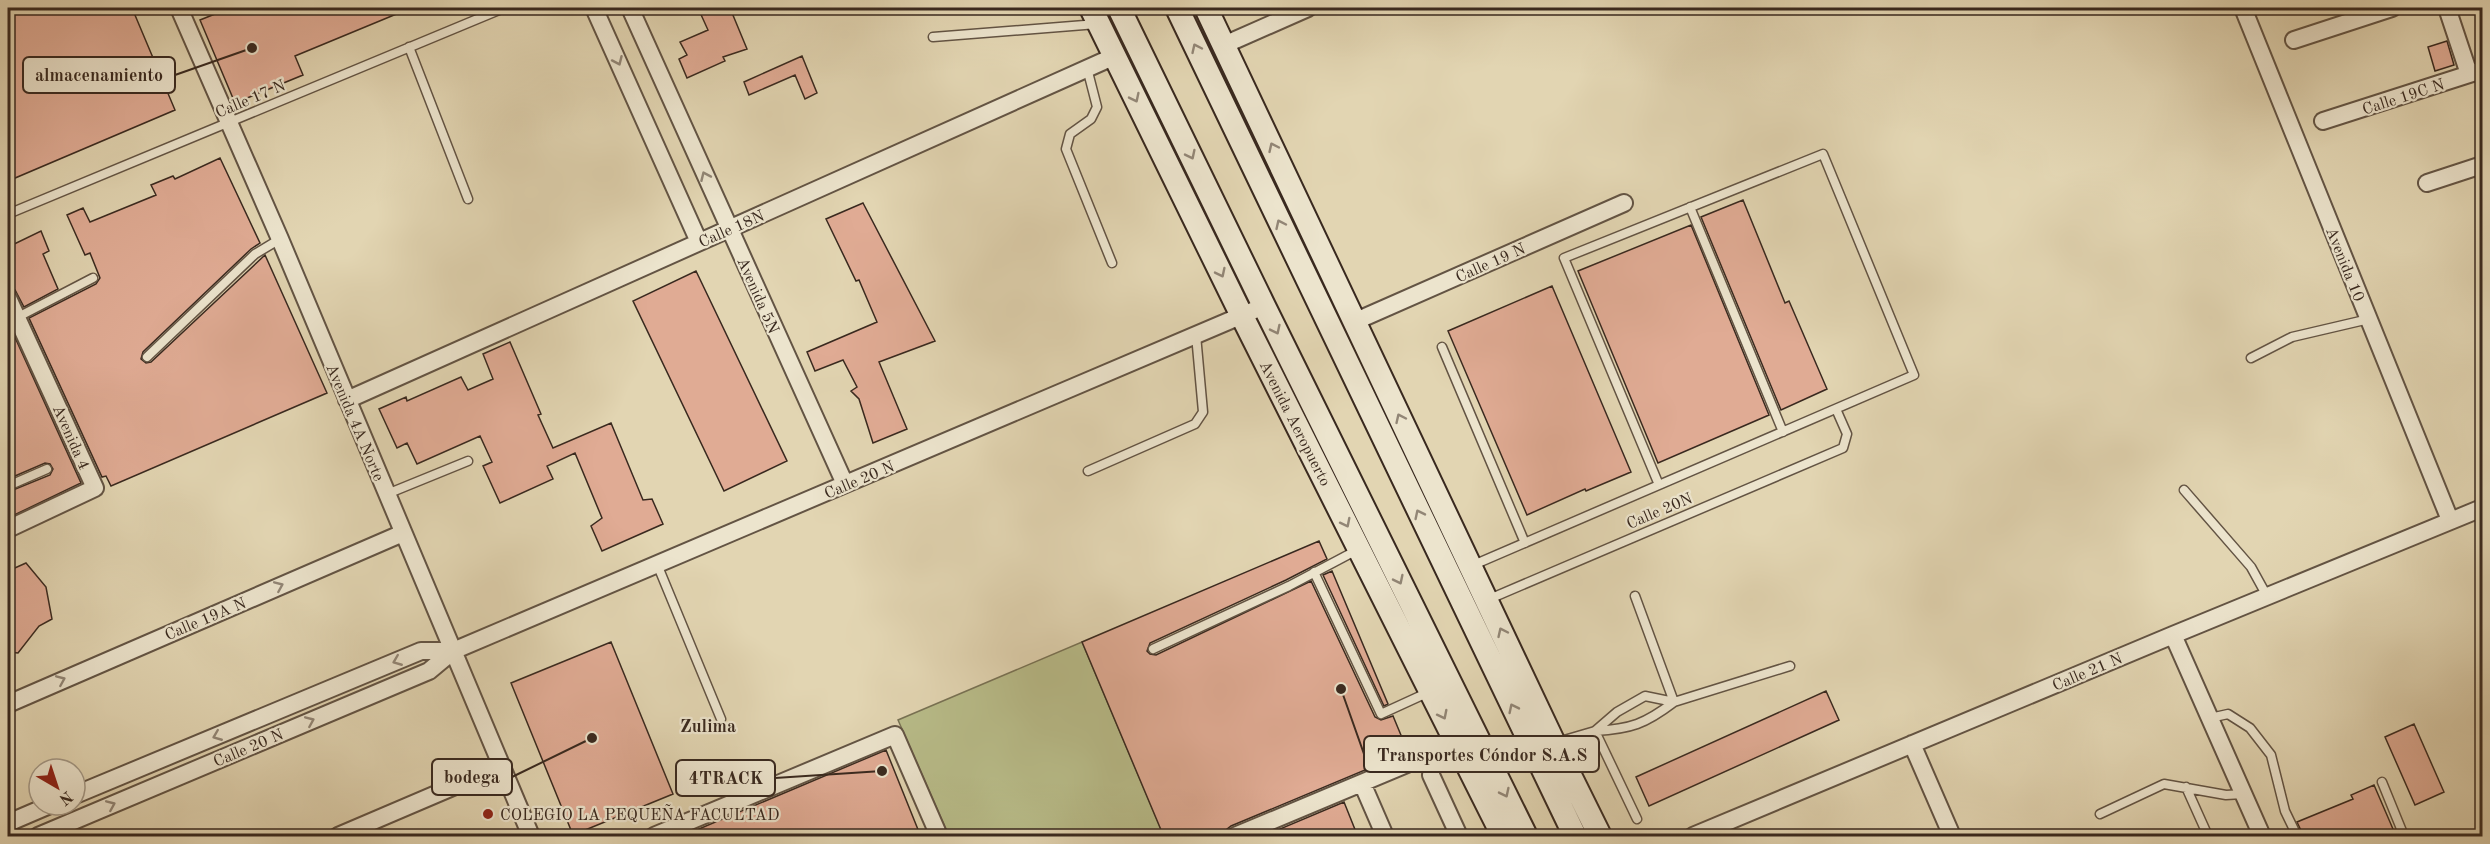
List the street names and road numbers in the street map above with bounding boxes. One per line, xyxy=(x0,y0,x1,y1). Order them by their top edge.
street label: Calle 19C N xyxy=(2361,77,2447,119)
street label: Calle 17 N xyxy=(213,78,288,122)
street label: Calle 18N xyxy=(697,208,767,251)
street label: Avenida 10 xyxy=(2322,225,2366,304)
street label: Calle 19 N xyxy=(1454,241,1528,286)
street label: Avenida 5N xyxy=(733,255,781,336)
street label: Avenida Aeropuerto xyxy=(1256,359,1333,489)
street label: Avenida 4A Norte xyxy=(322,362,386,484)
street label: Avenida 4 xyxy=(49,403,92,473)
street label: Calle 20 N xyxy=(822,459,897,503)
street label: Calle 20N xyxy=(1624,491,1695,533)
street label: Calle 19A N xyxy=(163,596,249,644)
street label: Calle 21 N xyxy=(2050,651,2125,695)
street label: Calle 20 N xyxy=(211,727,286,771)

